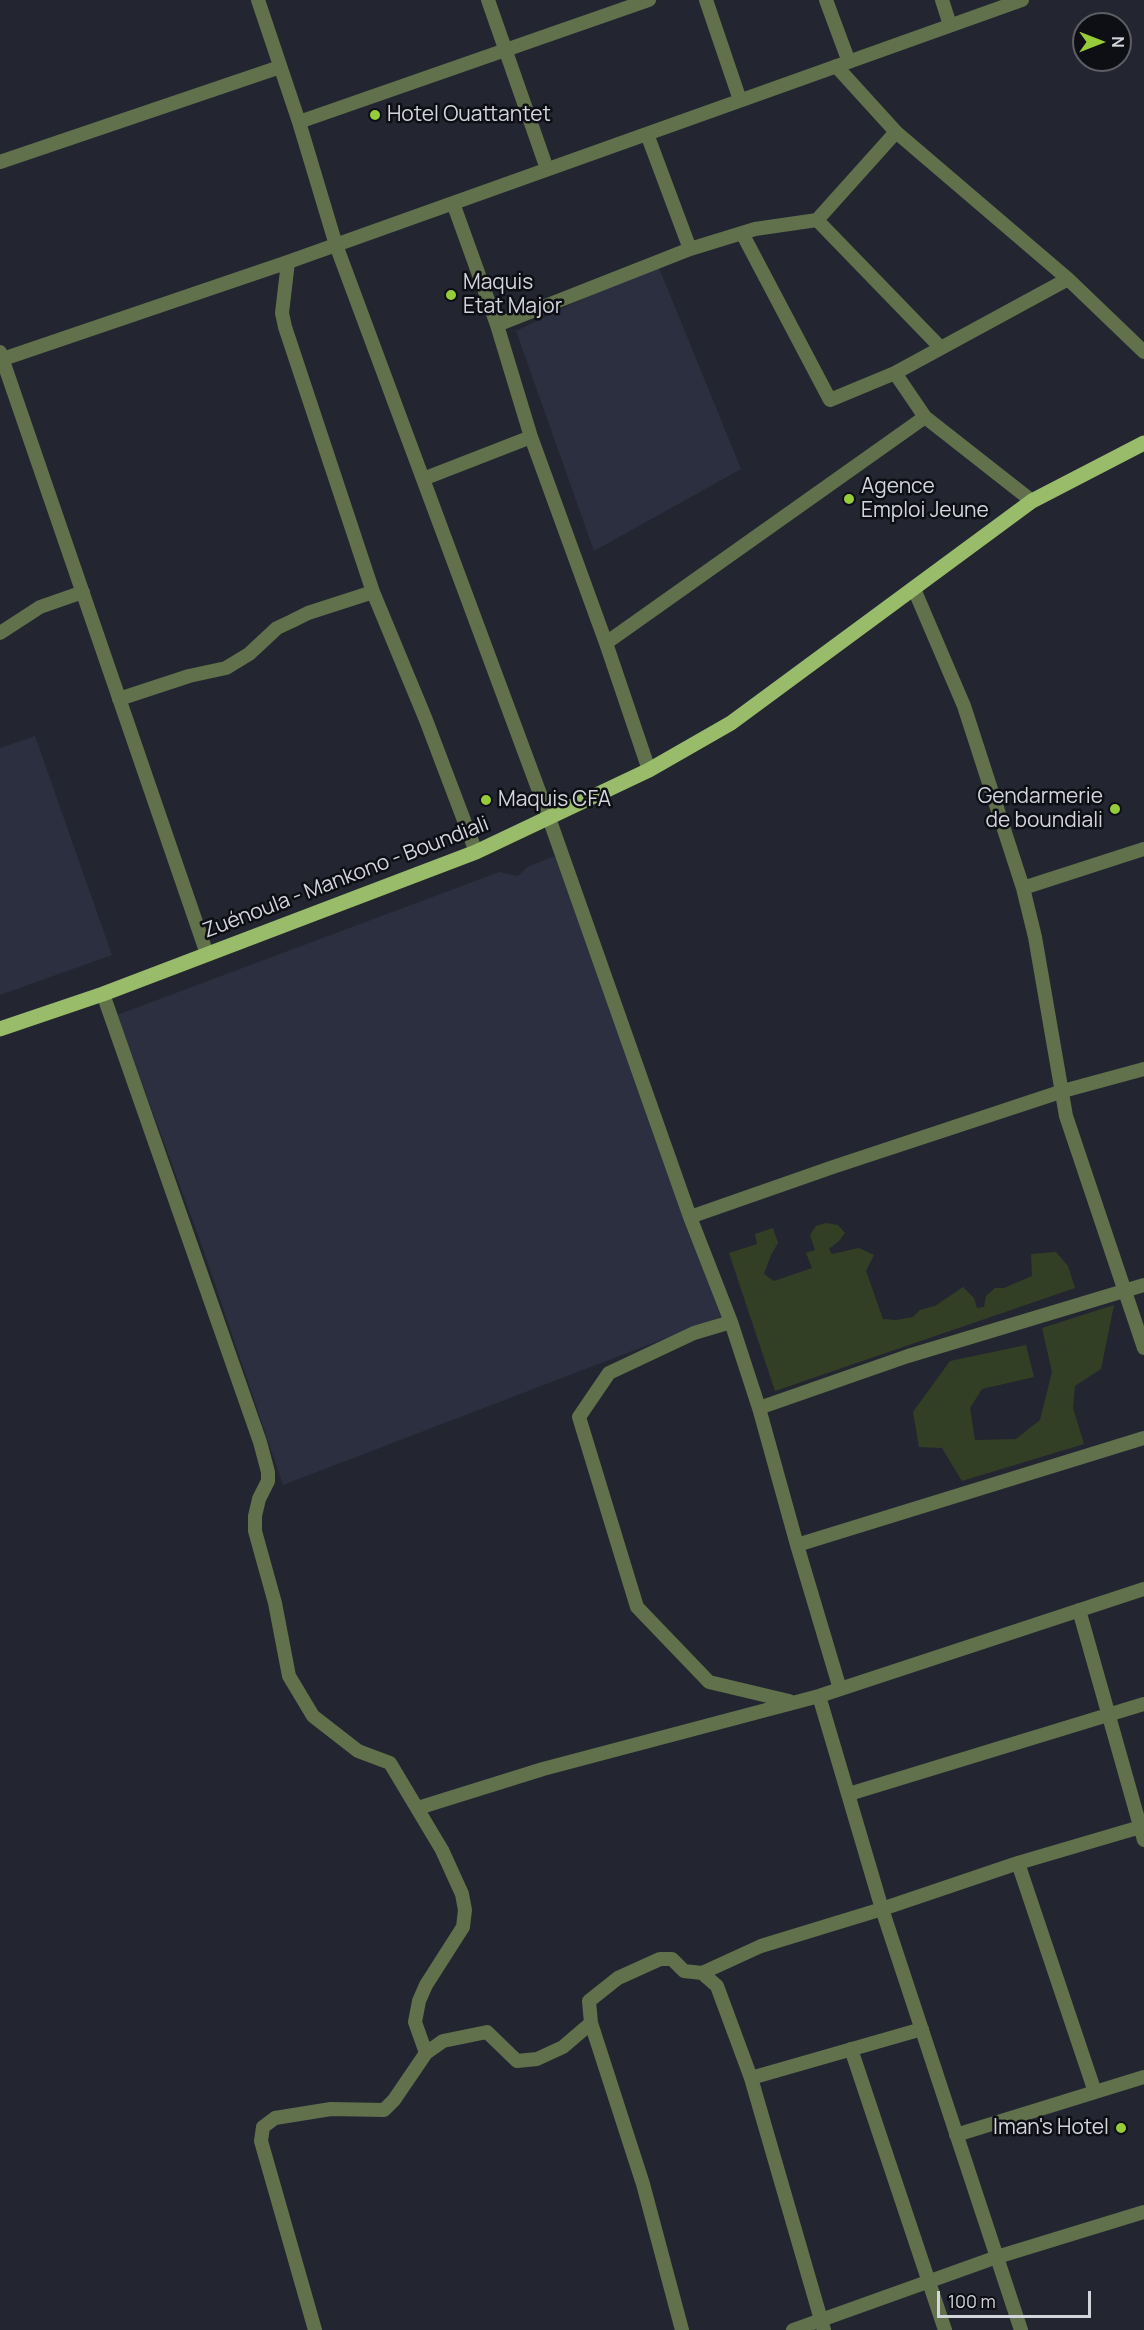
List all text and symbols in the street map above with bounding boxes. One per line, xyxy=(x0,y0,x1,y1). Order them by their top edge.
north arrow xyxy=(1072,12,1132,72)
text: N xyxy=(1107,36,1129,48)
place label: Hotel Ouattantet xyxy=(387,102,551,128)
marker: Hotel Ouattantet xyxy=(368,108,382,122)
place label: Maquis Etat Major xyxy=(463,270,562,320)
marker: Maquis Etat Major xyxy=(444,288,458,302)
place label: Agence Emploi Jeune xyxy=(861,474,989,524)
marker: Agence Emploi Jeune xyxy=(842,492,856,506)
place label: Gendarmerie de boundiali xyxy=(977,784,1103,834)
place label: Maquis CFA xyxy=(498,787,611,813)
marker: Maquis CFA xyxy=(479,793,493,807)
marker: Gendarmerie de boundiali xyxy=(1108,802,1122,816)
street label: Zuénoula - Mankono - Boundiali xyxy=(200,812,492,944)
place label: Iman's Hotel xyxy=(993,2115,1109,2141)
marker: Iman's Hotel xyxy=(1114,2121,1128,2135)
scale bar xyxy=(940,2279,1094,2317)
text: 100 m xyxy=(948,2289,996,2313)

